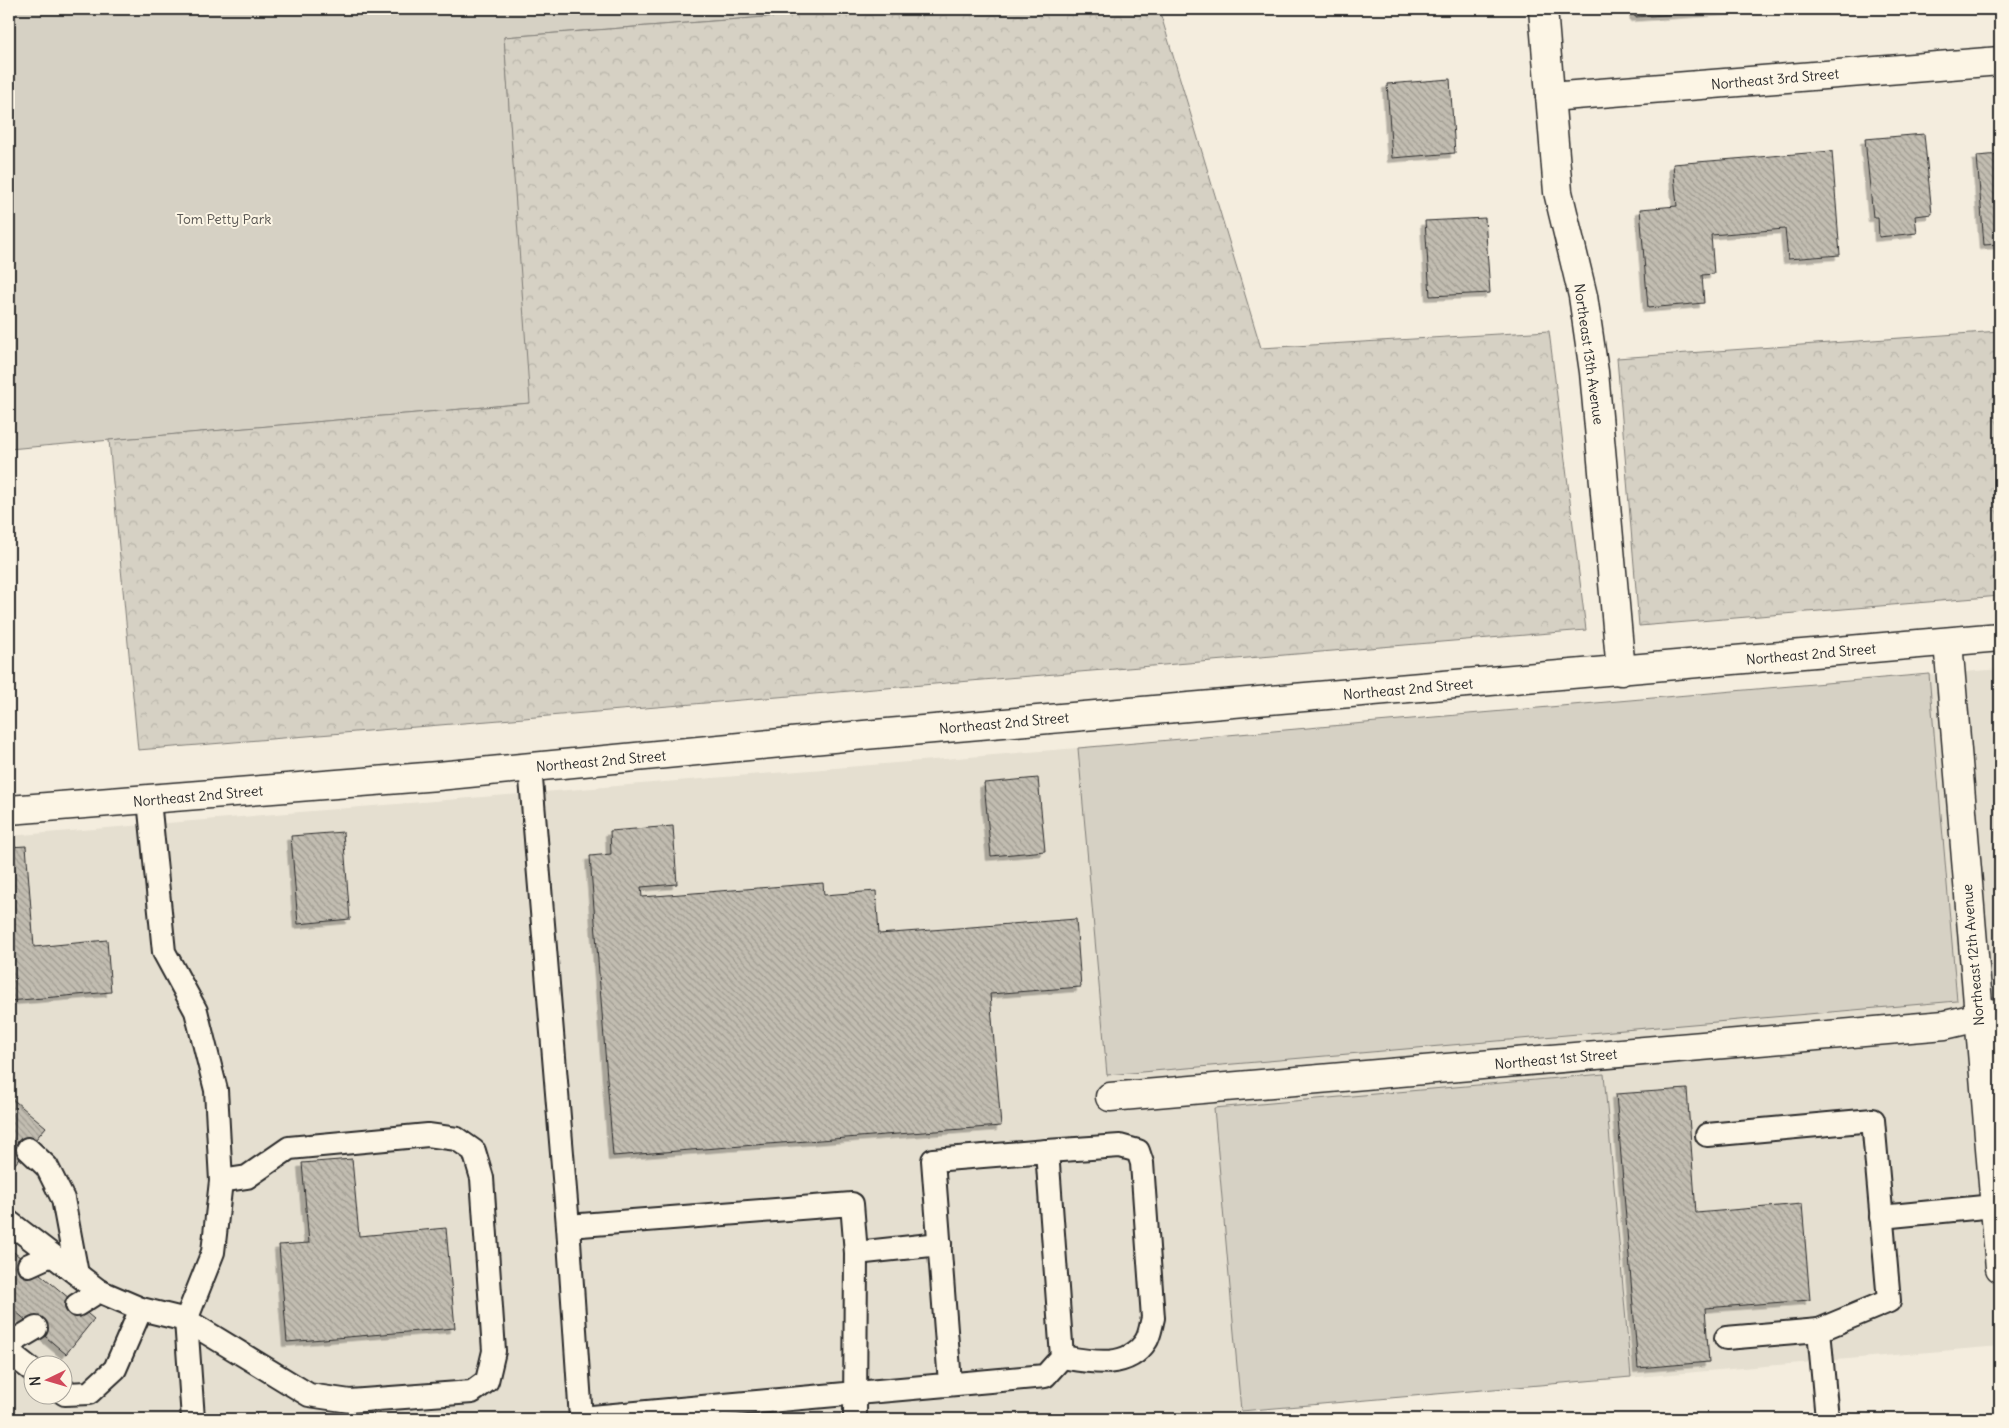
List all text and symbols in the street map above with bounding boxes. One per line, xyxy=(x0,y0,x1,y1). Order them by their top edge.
street label: Northeast 3rd Street xyxy=(1710,64,1840,94)
park label: Tom Petty Park xyxy=(177,210,271,228)
street label: Northeast 13th Avenue xyxy=(1570,282,1608,426)
street label: Northeast 2nd Street xyxy=(1745,639,1877,669)
street label: Northeast 2nd Street xyxy=(1342,674,1474,704)
street label: Northeast 2nd Street xyxy=(938,708,1070,738)
street label: Northeast 2nd Street xyxy=(535,746,667,776)
street label: Northeast 2nd Street xyxy=(132,781,264,811)
street label: Northeast 12th Avenue xyxy=(1958,883,1988,1027)
street label: Northeast 1st Street xyxy=(1494,1045,1618,1073)
north arrow xyxy=(22,1356,72,1406)
text: N xyxy=(26,1376,44,1387)

